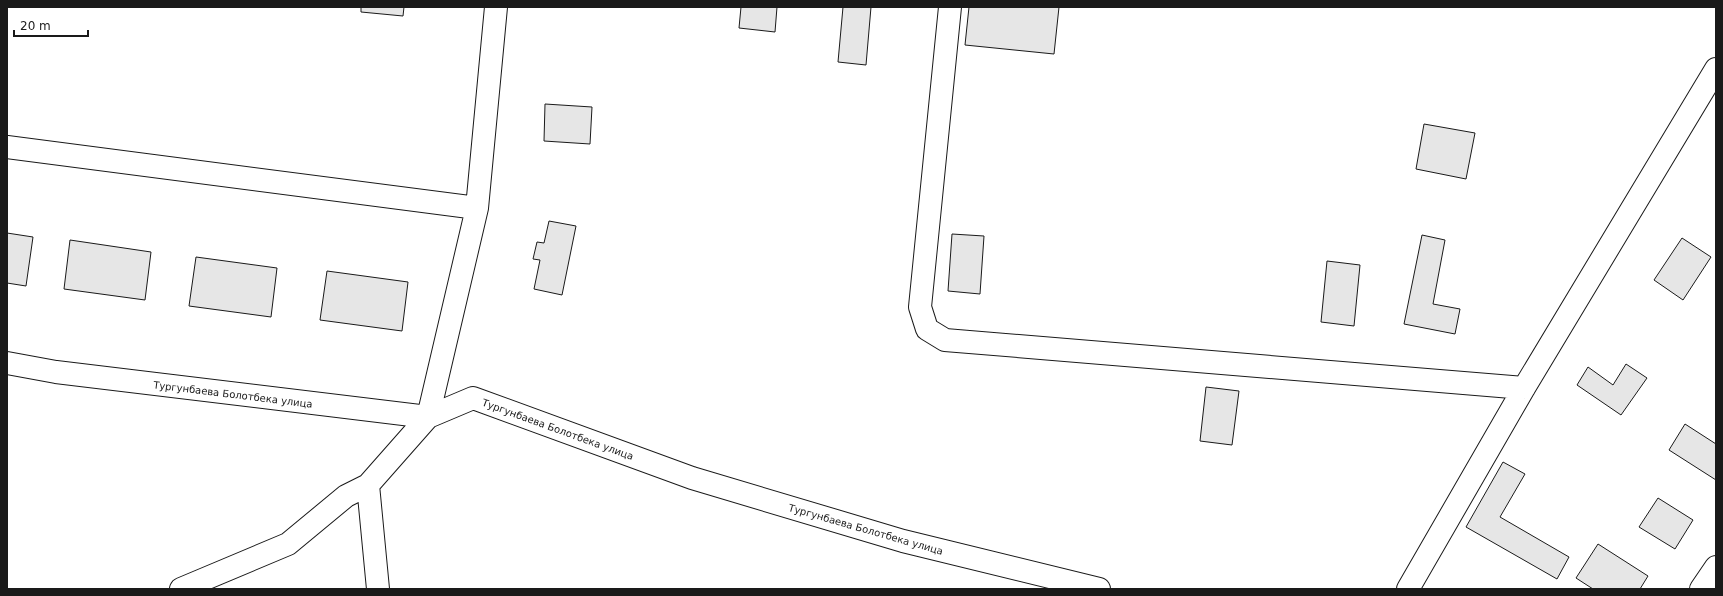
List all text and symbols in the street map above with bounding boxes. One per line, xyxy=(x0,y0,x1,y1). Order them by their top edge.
scale bar xyxy=(14,12,88,38)
text: 20 m xyxy=(20,19,51,33)
street label: Тургунбаева Болотбека улица xyxy=(152,379,313,410)
street label: Тургунбаева Болотбека улица xyxy=(480,397,635,462)
street label: Тургунбаева Болотбека улица xyxy=(786,502,945,557)

